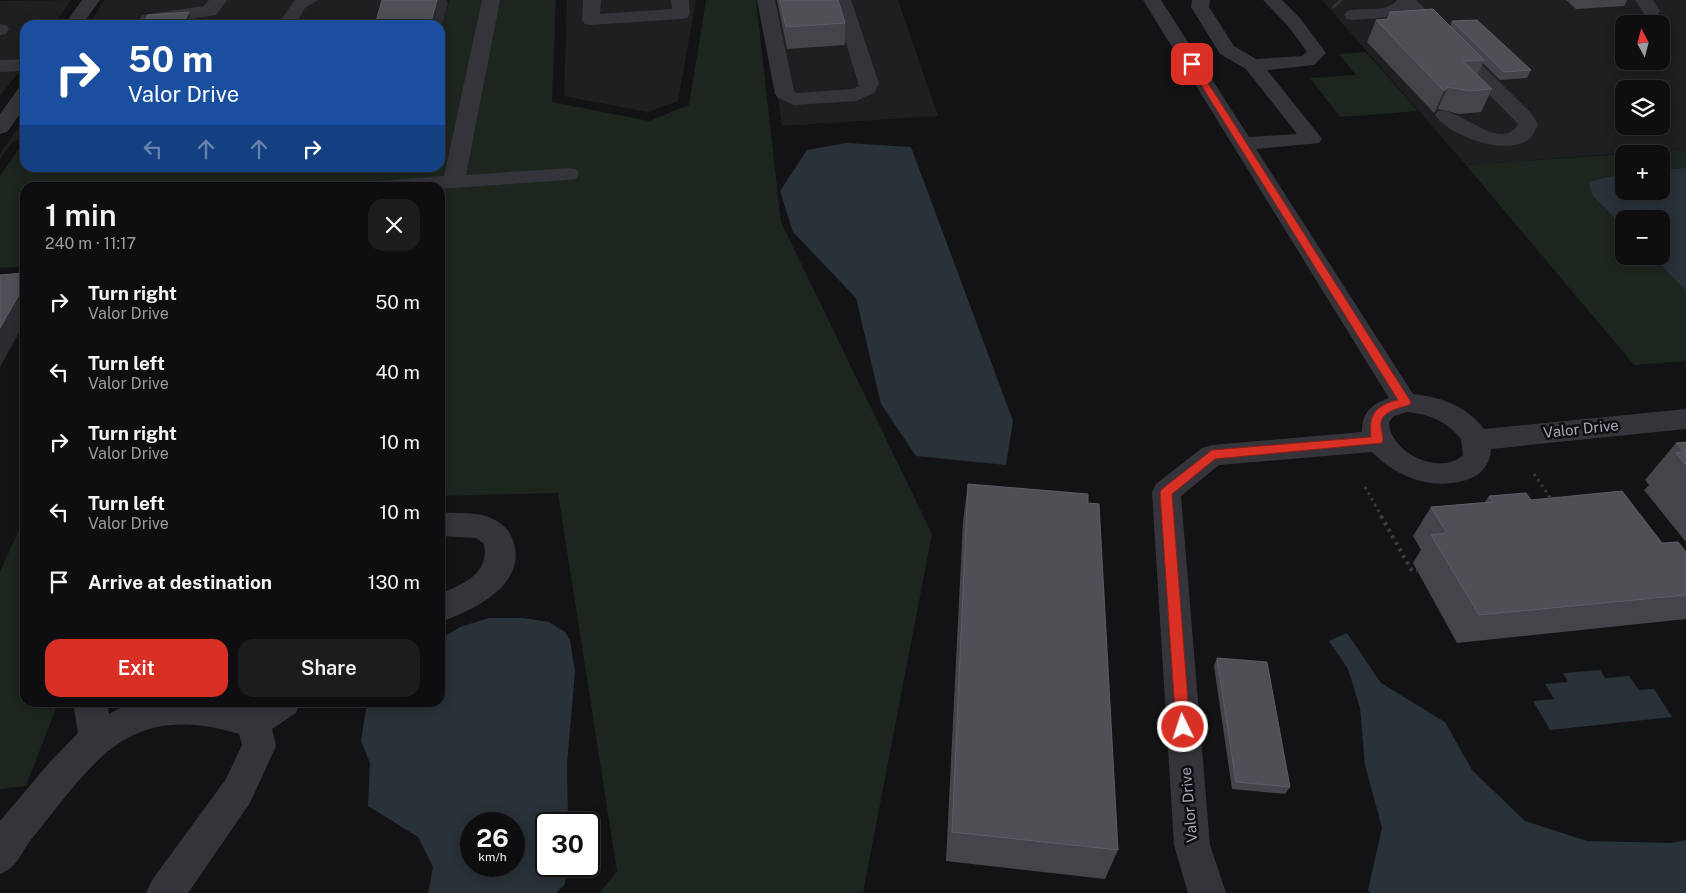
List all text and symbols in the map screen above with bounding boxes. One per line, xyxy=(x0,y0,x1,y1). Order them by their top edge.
north arrow xyxy=(1615,15,1670,70)
map controls xyxy=(1615,15,1670,265)
text: 50 m xyxy=(128,39,213,80)
icon: right xyxy=(45,40,110,105)
pin xyxy=(1171,43,1213,85)
icon: arrive xyxy=(1178,50,1206,78)
button: layers xyxy=(1615,80,1670,135)
text: Valor Drive xyxy=(128,81,239,107)
icon: left xyxy=(139,135,167,163)
icon: ahead xyxy=(192,135,220,163)
icon: ahead xyxy=(245,135,273,163)
icon: right xyxy=(298,135,326,163)
button: + xyxy=(1615,145,1670,200)
text: 1 min xyxy=(45,197,116,233)
button: close xyxy=(368,199,420,251)
button: − xyxy=(1615,210,1670,265)
text: 240 m · 11:17 xyxy=(45,234,136,253)
text: Turn right xyxy=(88,282,177,304)
icon: right xyxy=(45,288,73,316)
text: 50 m xyxy=(375,291,420,313)
text: Valor Drive xyxy=(88,304,169,323)
text: Turn left xyxy=(88,352,165,374)
icon: left xyxy=(45,358,73,386)
text: 40 m xyxy=(375,361,420,383)
text: Valor Drive xyxy=(88,374,169,393)
street label: Valor Drive xyxy=(1542,416,1620,441)
text: Turn right xyxy=(88,422,177,444)
icon: right xyxy=(45,428,73,456)
text: 10 m xyxy=(380,431,420,453)
text: Valor Drive xyxy=(88,444,169,463)
text: Turn left xyxy=(88,492,165,514)
icon: left xyxy=(45,498,73,526)
text: 10 m xyxy=(380,501,420,523)
text: Valor Drive xyxy=(88,514,169,533)
icon: arrive xyxy=(45,568,73,596)
text: Arrive at destination xyxy=(88,571,272,593)
text: 130 m xyxy=(368,571,420,593)
button: Exit xyxy=(45,639,228,697)
button: Share xyxy=(238,639,420,697)
position arrow xyxy=(1156,700,1208,752)
street label: Valor Drive xyxy=(1177,767,1200,844)
speed limit sign: 30 xyxy=(535,812,600,877)
text: 26 xyxy=(476,823,509,853)
text: km/h xyxy=(478,850,507,864)

